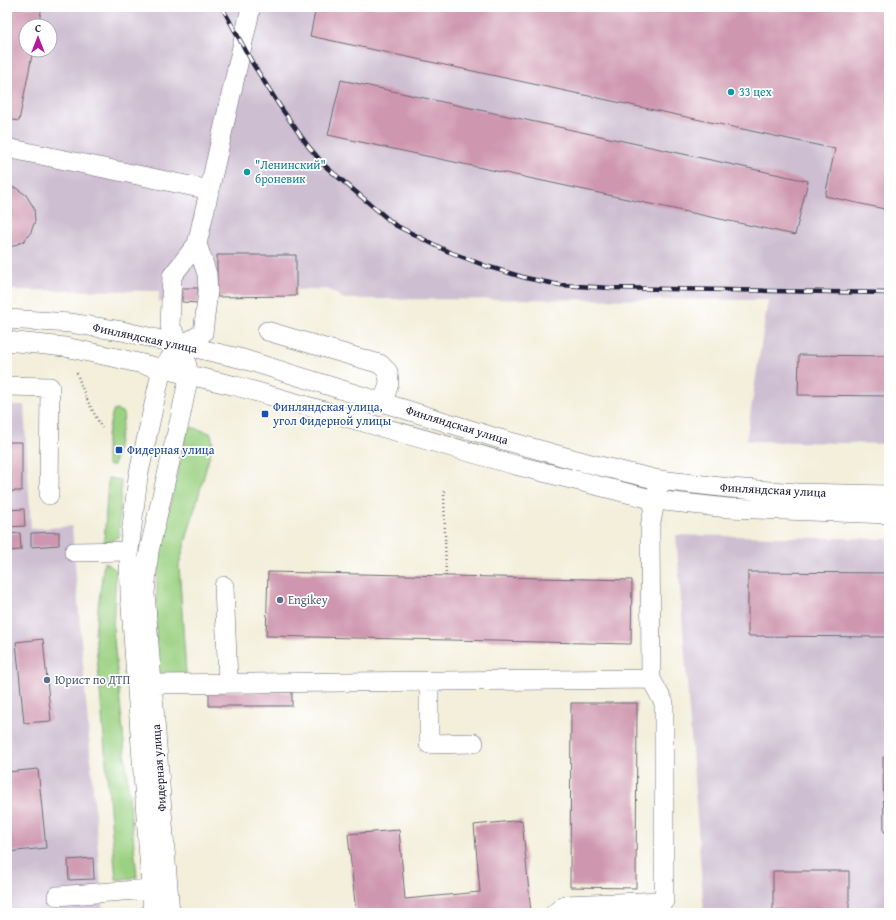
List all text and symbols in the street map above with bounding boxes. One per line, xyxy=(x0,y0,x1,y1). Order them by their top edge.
north arrow xyxy=(18,18,58,58)
text: С xyxy=(35,20,41,36)
place label: 33 цех xyxy=(739,83,773,100)
marker: 33 цех xyxy=(726,87,736,97)
place label: "Ленинский" броневик xyxy=(255,156,326,187)
marker: "Ленинский" броневик xyxy=(242,167,252,177)
street label: Финляндская улица xyxy=(91,318,199,357)
place label: Финляндская улица, угол Фидерной улицы xyxy=(272,398,392,429)
street label: Финляндская улица xyxy=(404,401,511,448)
marker: Финляндская улица, угол Фидерной улицы xyxy=(260,409,270,419)
place label: Фидерная улица xyxy=(127,441,215,458)
marker: Фидерная улица xyxy=(114,445,124,455)
street label: Финляндская улица xyxy=(719,478,827,501)
place label: Engikey xyxy=(288,591,328,608)
marker: Engikey xyxy=(275,595,285,605)
place label: Юрист по ДТП xyxy=(55,671,131,688)
marker: Юрист по ДТП xyxy=(42,675,52,685)
street label: Фидерная улица xyxy=(147,724,170,812)

